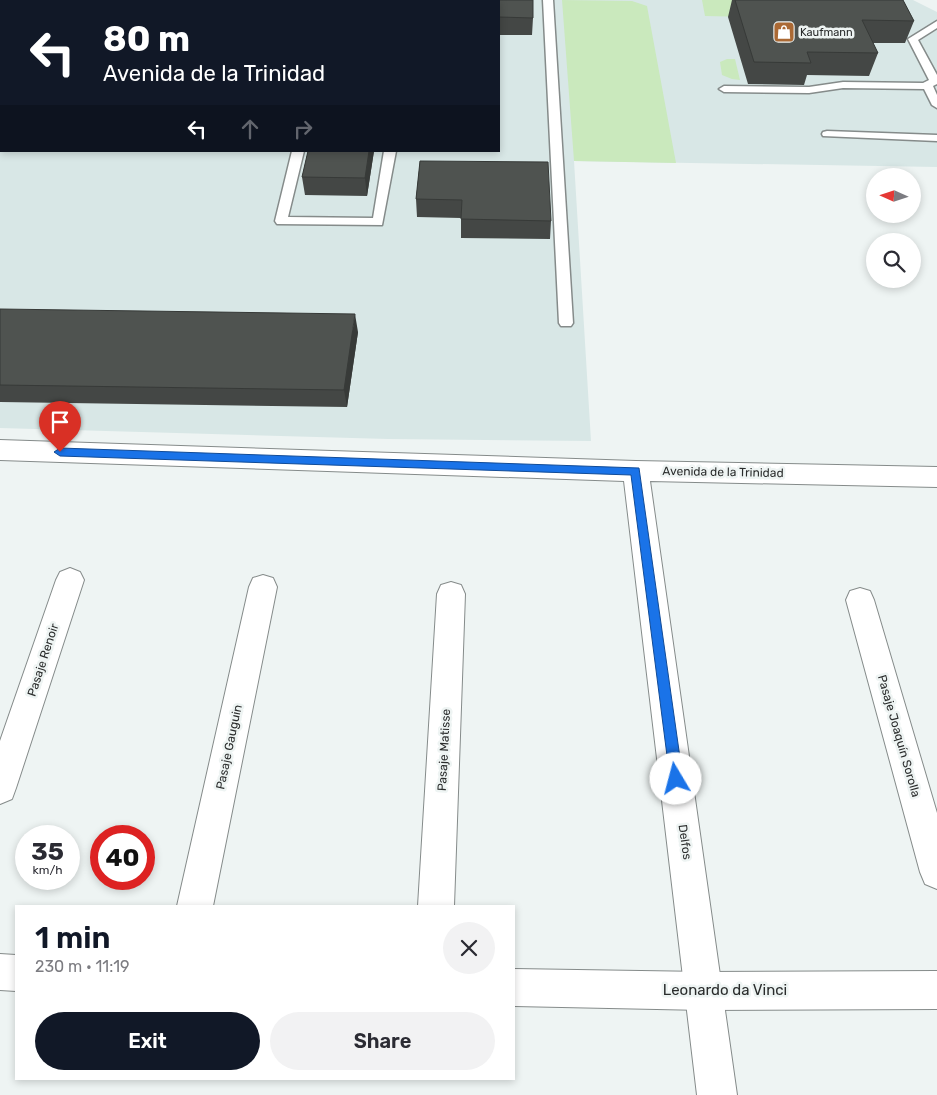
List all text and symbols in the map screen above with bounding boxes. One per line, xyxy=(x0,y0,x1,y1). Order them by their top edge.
text: 80 m xyxy=(103,18,190,60)
icon: left xyxy=(20,20,85,85)
shop icon: Kaufmann xyxy=(772,20,796,44)
place label: Kaufmann xyxy=(800,26,853,39)
text: Avenida de la Trinidad xyxy=(103,60,325,87)
icon: left xyxy=(183,115,211,143)
icon: ahead xyxy=(236,115,264,143)
icon: right xyxy=(289,115,317,143)
north arrow xyxy=(866,168,921,222)
map controls xyxy=(866,168,921,288)
button: search xyxy=(866,233,921,288)
pin xyxy=(39,401,81,452)
icon: arrive xyxy=(46,408,74,436)
street label: Avenida de la Trinidad xyxy=(662,464,784,480)
street label: Pasaje Renoir xyxy=(25,621,62,698)
street label: Pasaje Joaquín Sorolla xyxy=(875,673,923,799)
street label: Pasaje Gauguin xyxy=(213,703,245,791)
street label: Pasaje Matisse xyxy=(435,708,453,792)
position arrow xyxy=(649,752,701,804)
street label: Delfos xyxy=(676,823,694,861)
speed limit sign: 40 xyxy=(90,825,155,890)
text: 35 xyxy=(31,837,64,866)
text: km/h xyxy=(33,863,62,877)
text: 1 min xyxy=(35,920,110,956)
button: close xyxy=(443,922,495,974)
text: 230 m · 11:19 xyxy=(35,957,130,976)
street label: Leonardo da Vinci xyxy=(663,981,787,999)
button: Exit xyxy=(35,1012,260,1070)
button: Share xyxy=(270,1012,495,1070)

